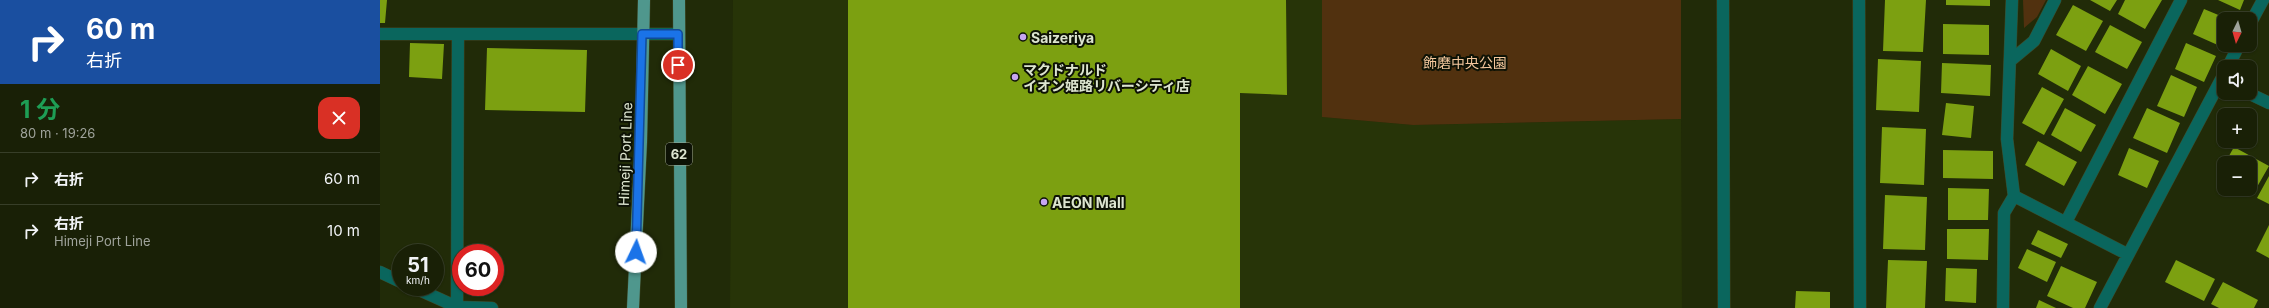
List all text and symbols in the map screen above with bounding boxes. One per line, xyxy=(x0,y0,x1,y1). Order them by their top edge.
text: 60 m xyxy=(86,12,155,46)
north arrow xyxy=(2217,12,2257,52)
map controls xyxy=(2217,12,2257,196)
icon: right xyxy=(20,16,72,68)
place label: Saizeriya xyxy=(1031,29,1094,46)
marker: Saizeriya xyxy=(1018,32,1028,42)
pin xyxy=(661,48,695,82)
text: 右折 xyxy=(86,50,122,71)
icon: arrive xyxy=(667,54,689,76)
park label: 飾磨中央公園 xyxy=(1423,54,1507,71)
button: sound xyxy=(2217,60,2257,100)
place label: マクドナルド イオン姫路リバーシティ店 xyxy=(1023,61,1190,94)
marker: マクドナルド イオン姫路リバーシティ店 xyxy=(1010,72,1020,82)
text: 1 分 xyxy=(20,95,60,124)
button: close xyxy=(318,97,360,139)
street label: Himeji Port Line xyxy=(615,102,635,206)
button: + xyxy=(2217,108,2257,148)
text: 80 m · 19:26 xyxy=(20,125,95,141)
road number: 62 xyxy=(666,143,692,165)
button: − xyxy=(2217,156,2257,196)
icon: right xyxy=(20,168,42,190)
text: 60 m xyxy=(324,169,360,188)
text: 右折 xyxy=(54,170,84,189)
place label: AEON Mall xyxy=(1052,194,1125,211)
marker: AEON Mall xyxy=(1039,197,1049,207)
text: 右折 xyxy=(54,214,84,233)
icon: right xyxy=(20,220,42,242)
text: 10 m xyxy=(327,221,360,240)
position arrow xyxy=(615,231,657,273)
text: Himeji Port Line xyxy=(54,233,151,249)
speed limit sign: 60 xyxy=(452,244,504,296)
text: 51 xyxy=(407,253,429,277)
text: km/h xyxy=(406,274,430,286)

